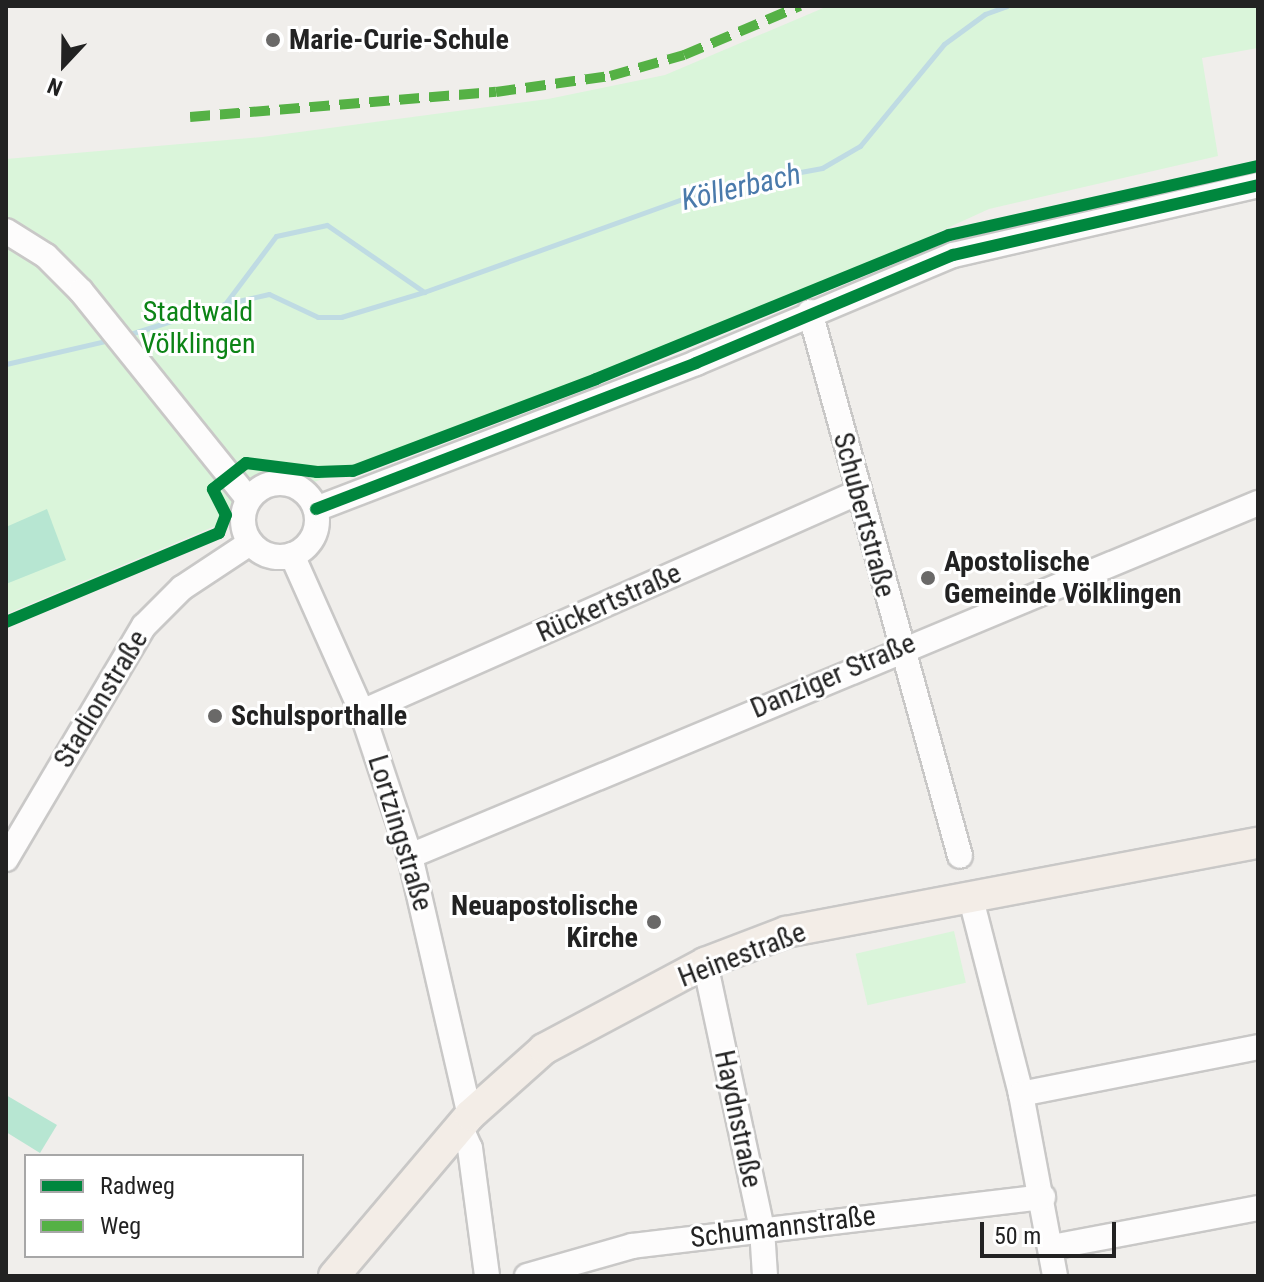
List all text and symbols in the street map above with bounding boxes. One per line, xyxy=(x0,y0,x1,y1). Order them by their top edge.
place label: Marie-Curie-Schule xyxy=(289,23,509,57)
north arrow xyxy=(24,24,104,104)
marker: Marie-Curie-Schule xyxy=(264,31,282,49)
text: N xyxy=(44,73,66,101)
water label: Köllerbach xyxy=(678,156,804,218)
park label: Stadtwald Völklingen xyxy=(140,295,256,361)
street label: Schubertstraße xyxy=(826,429,902,601)
place label: Apostolische Gemeinde Völklingen xyxy=(944,545,1182,611)
street label: Rückertstraße xyxy=(532,556,686,650)
marker: Apostolische Gemeinde Völklingen xyxy=(919,569,937,587)
street label: Stadionstraße xyxy=(47,624,155,774)
street label: Danziger Straße xyxy=(746,626,920,726)
place label: Schulsporthalle xyxy=(231,699,407,733)
marker: Schulsporthalle xyxy=(206,707,224,725)
street label: Lortzingstraße xyxy=(360,751,440,915)
place label: Neuapostolische Kirche xyxy=(451,889,638,955)
marker: Neuapostolische Kirche xyxy=(645,913,663,931)
street label: Heinestraße xyxy=(674,915,810,995)
street label: Haydnstraße xyxy=(707,1047,769,1191)
legend xyxy=(24,1154,304,1258)
text: Radweg xyxy=(100,1172,175,1200)
street label: Schumannstraße xyxy=(688,1199,878,1255)
scale bar xyxy=(984,1206,1120,1256)
text: Weg xyxy=(100,1212,141,1240)
text: 50 m xyxy=(994,1222,1041,1250)

